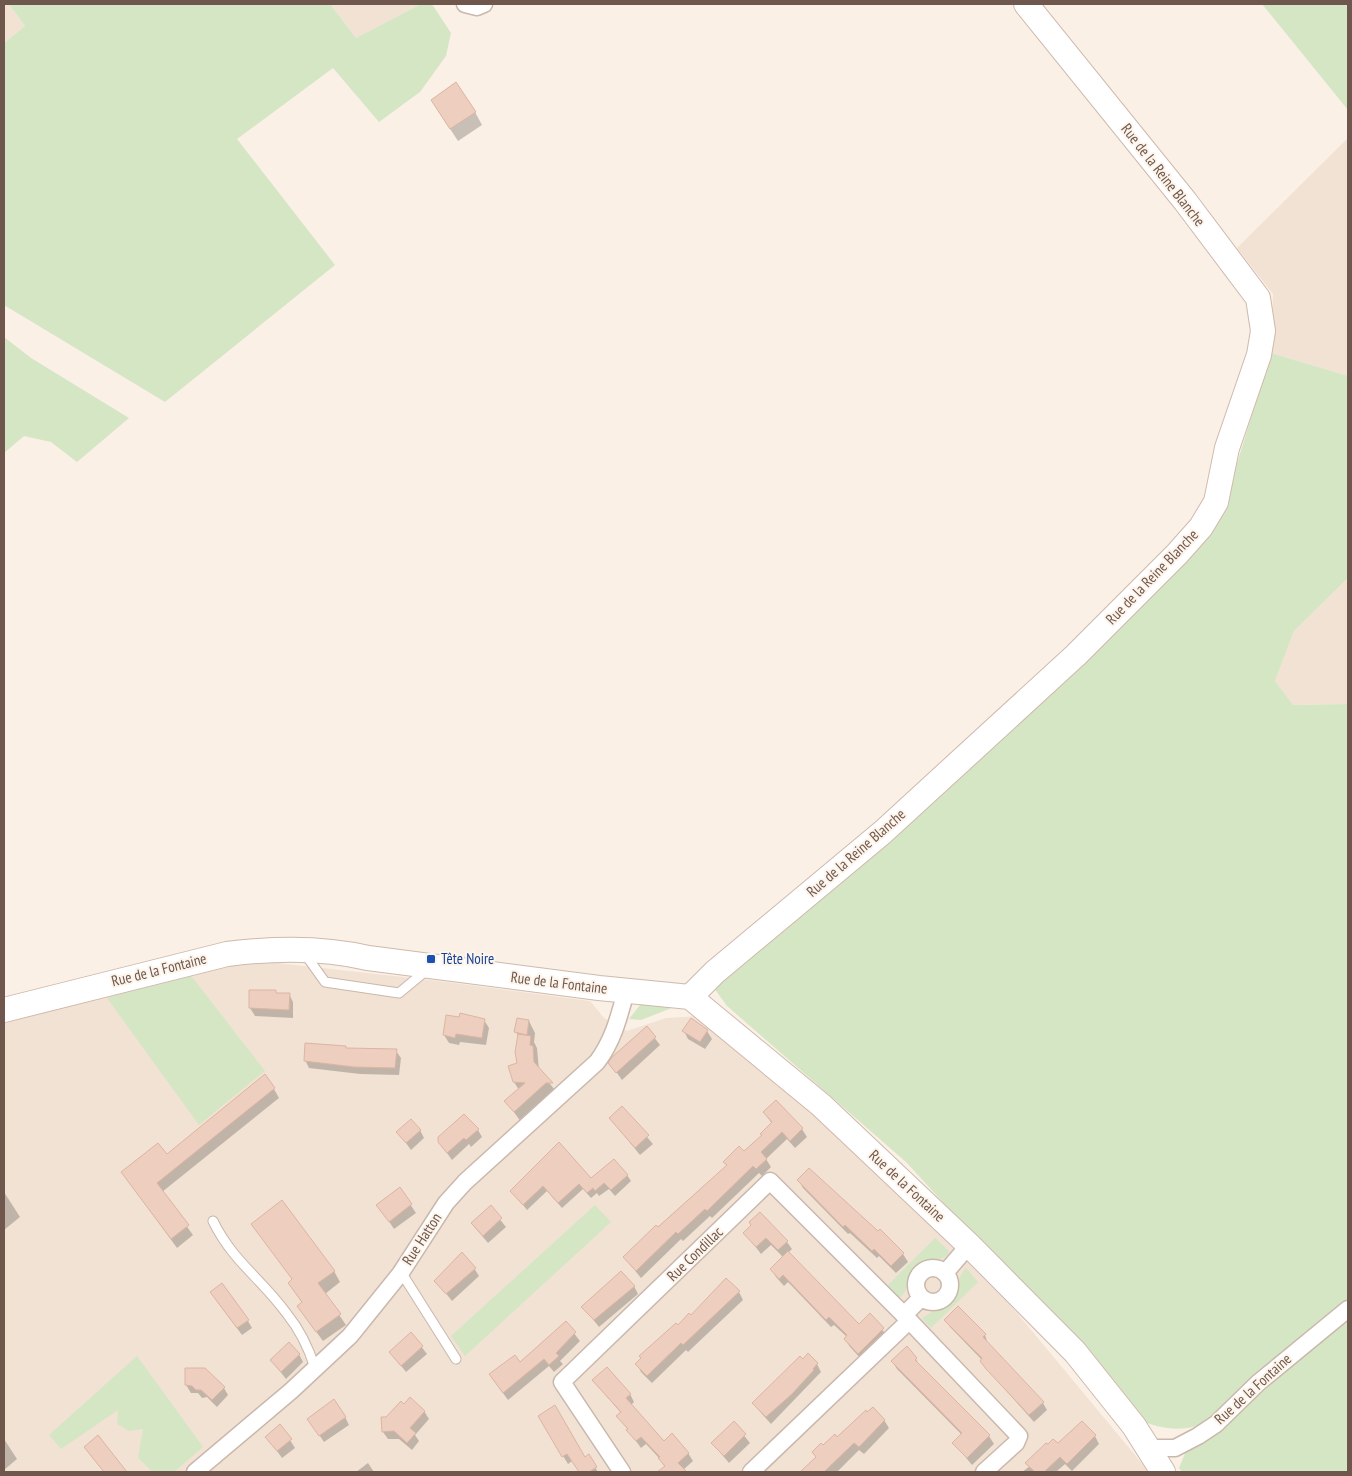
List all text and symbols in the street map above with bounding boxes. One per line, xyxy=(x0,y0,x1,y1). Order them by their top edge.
street label: Rue de la Reine Blanche xyxy=(1117,120,1209,230)
street label: Rue de la Reine Blanche xyxy=(1101,525,1202,628)
street label: Rue de la Reine Blanche xyxy=(802,804,909,901)
street label: Rue de la Fontaine xyxy=(109,949,208,990)
place label: Tête Noire xyxy=(441,949,494,968)
marker: Tête Noire xyxy=(425,953,437,965)
street label: Rue de la Fontaine xyxy=(510,967,608,998)
street label: Rue de la Fontaine xyxy=(865,1146,949,1226)
street label: Rue Hatton xyxy=(398,1209,445,1268)
street label: Rue Condillac xyxy=(663,1222,727,1285)
street label: Rue de la Fontaine xyxy=(1210,1349,1295,1428)

